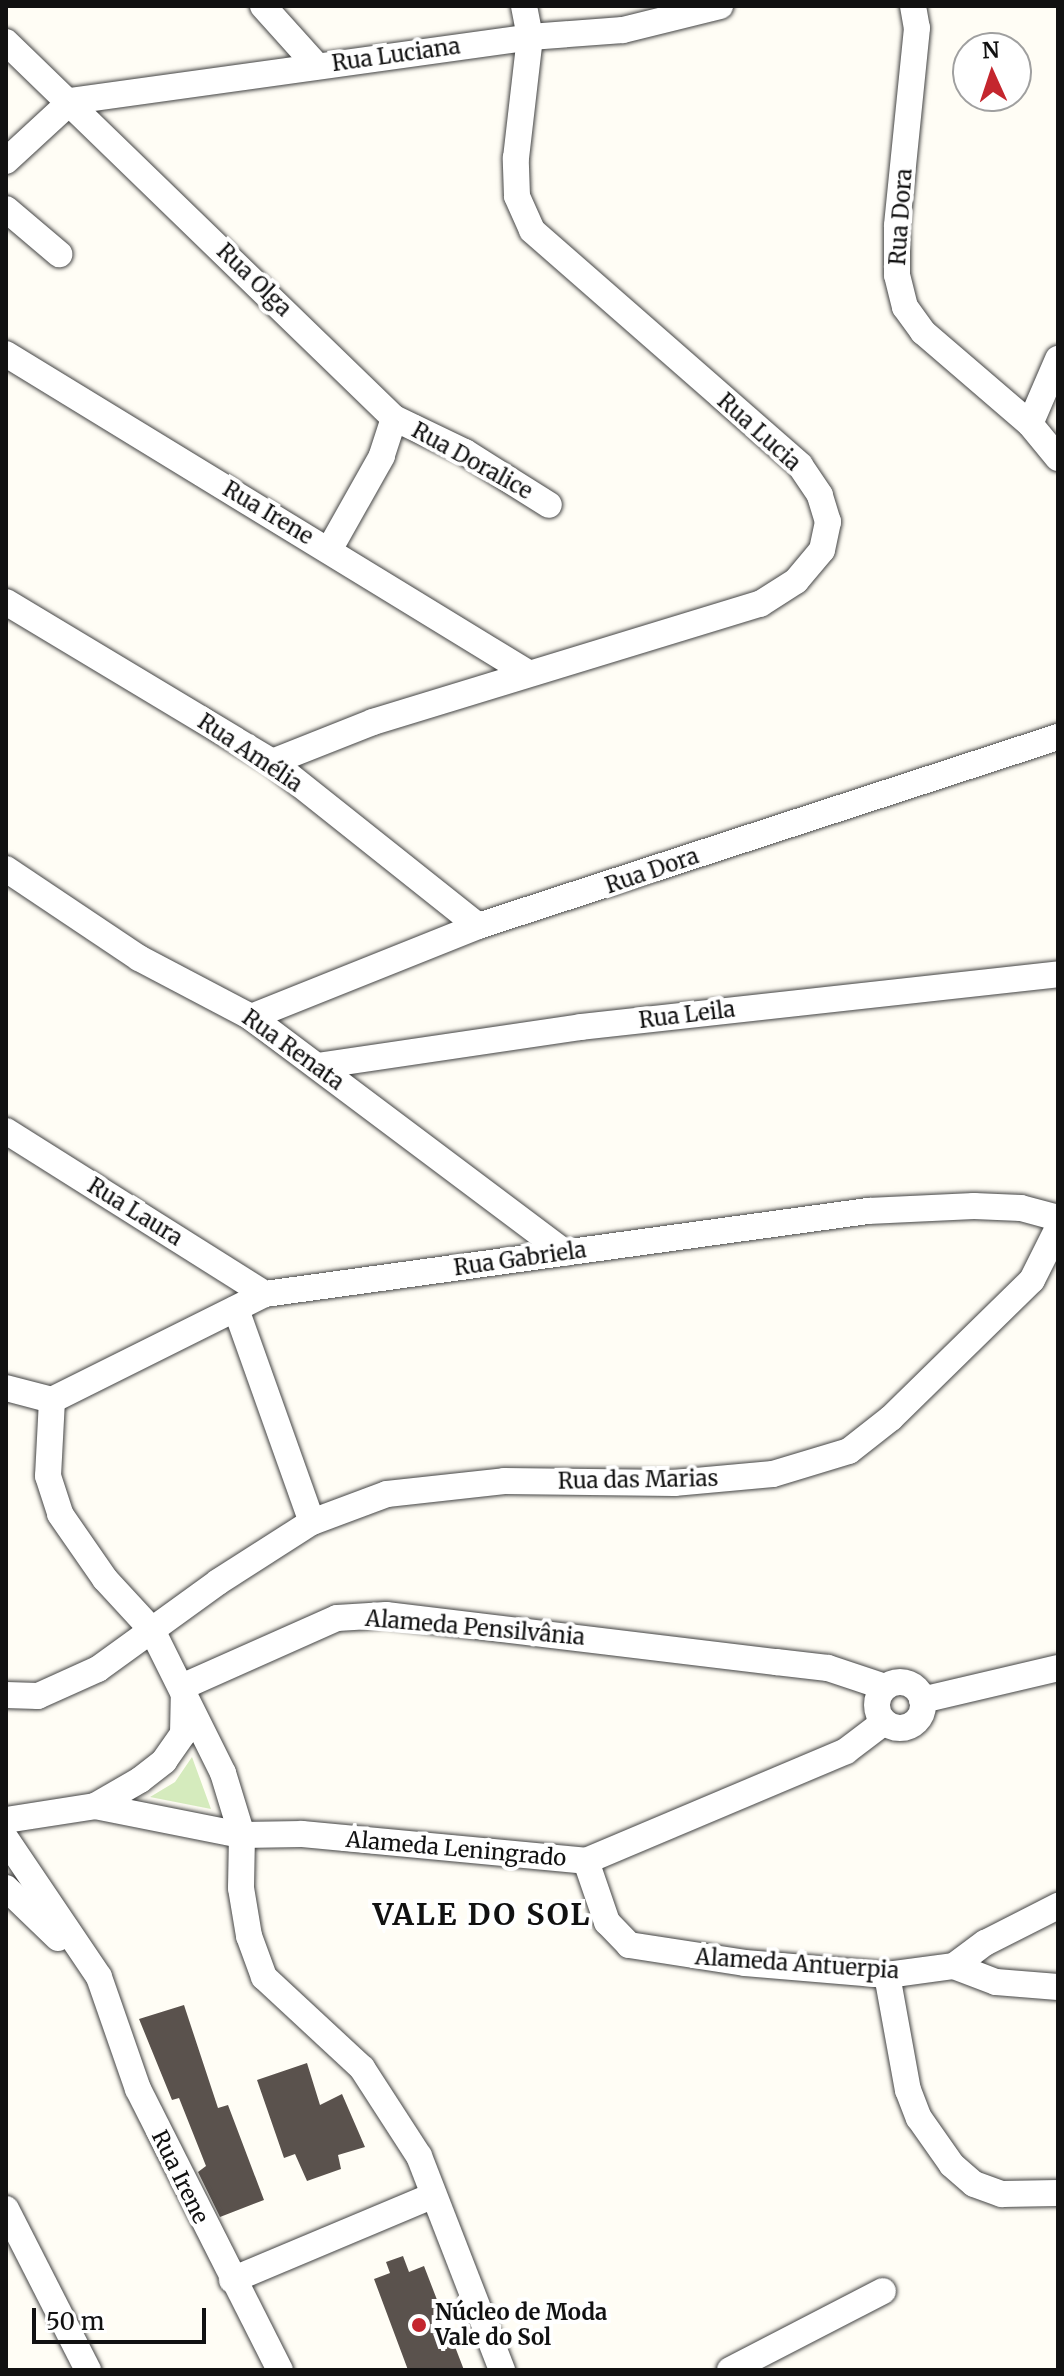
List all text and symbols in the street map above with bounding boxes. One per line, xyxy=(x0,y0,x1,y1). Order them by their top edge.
north arrow xyxy=(952,32,1032,112)
street label: Rua Luciana xyxy=(330,33,462,77)
text: N xyxy=(981,36,1000,64)
street label: Rua Dora xyxy=(884,168,918,266)
street label: Rua Olga xyxy=(211,238,297,322)
street label: Rua Lucia xyxy=(712,388,806,476)
street label: Rua Doralice xyxy=(407,417,537,505)
street label: Rua Irene xyxy=(218,476,318,550)
street label: Rua Amélia xyxy=(193,708,307,798)
street label: Rua Dora xyxy=(602,843,702,899)
street label: Rua Leila xyxy=(637,996,737,1034)
street label: Rua Renata xyxy=(237,1004,349,1096)
street label: Rua Laura xyxy=(83,1173,187,1251)
street label: Rua Gabriela xyxy=(452,1237,588,1281)
street label: Rua das Marias xyxy=(558,1465,718,1495)
street label: Alameda Pensilvânia xyxy=(364,1605,586,1651)
street label: Alameda Leningrado xyxy=(345,1826,567,1872)
district label: VALE DO SOL xyxy=(373,1896,591,1932)
street label: Alameda Antuerpia xyxy=(694,1944,900,1984)
street label: Rua Irene xyxy=(146,2126,214,2228)
scale bar xyxy=(36,2292,210,2342)
place label: Núcleo de Moda Vale do Sol xyxy=(435,2299,607,2350)
text: 50 m xyxy=(46,2306,105,2337)
marker: Núcleo de Moda Vale do Sol xyxy=(410,2316,428,2334)

